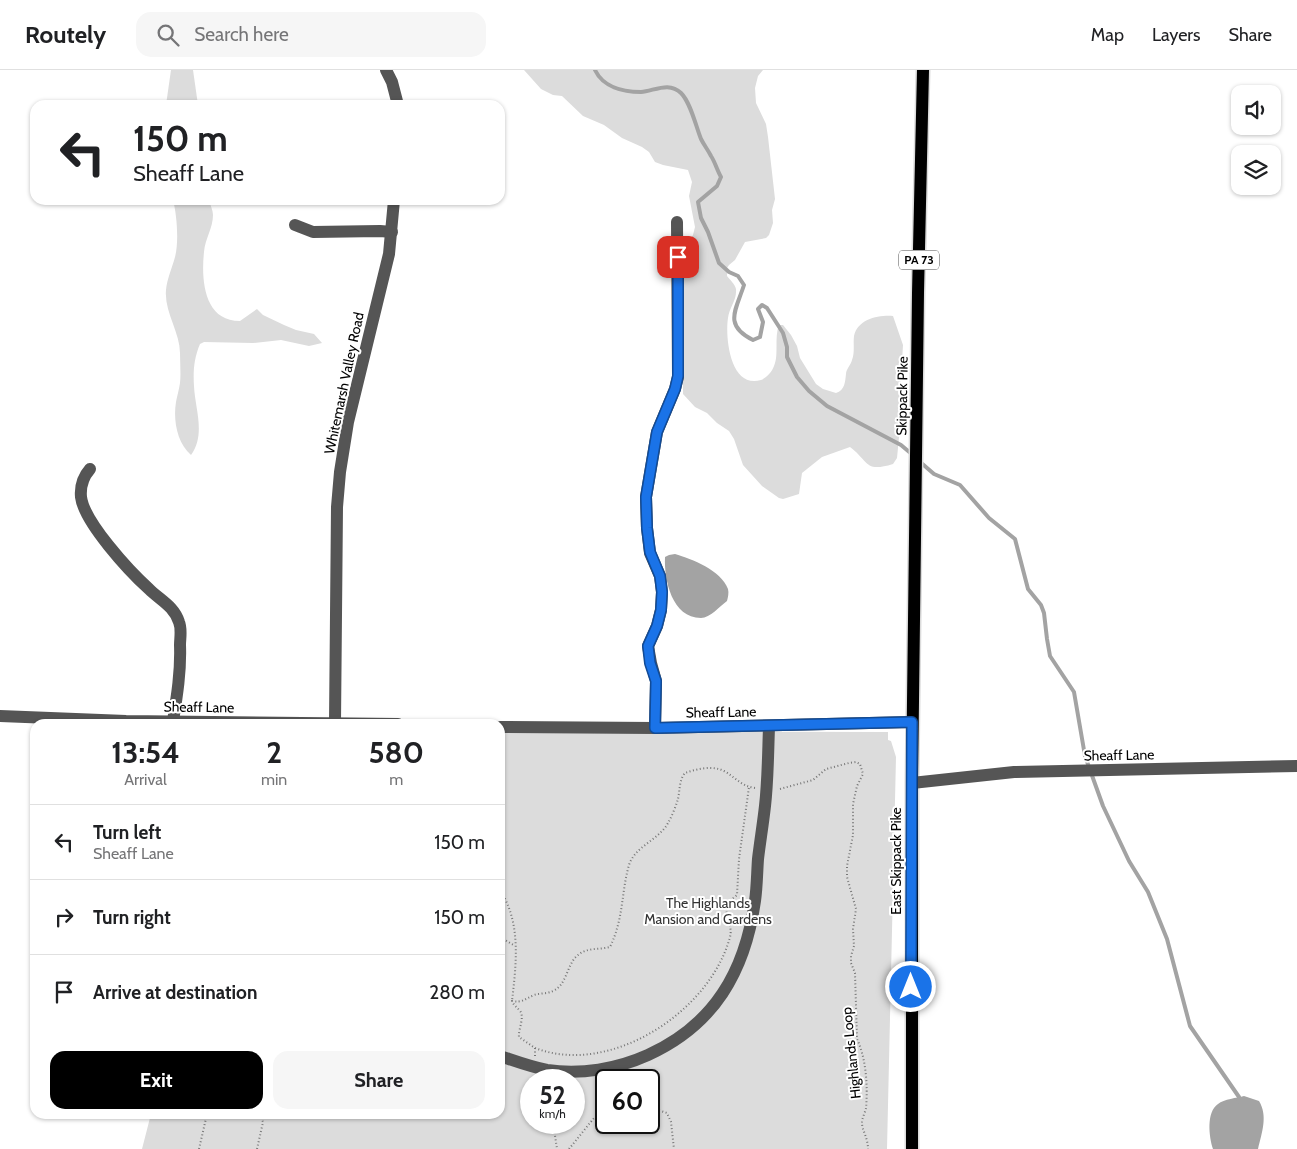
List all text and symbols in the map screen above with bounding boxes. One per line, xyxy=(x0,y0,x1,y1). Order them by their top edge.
search box xyxy=(136,12,486,57)
text: Routely xyxy=(25,20,106,49)
icon: search xyxy=(154,21,182,49)
text: Search here xyxy=(194,23,289,46)
text: Map xyxy=(1091,24,1124,46)
text: Layers xyxy=(1152,24,1201,46)
text: Share xyxy=(1229,24,1272,46)
map controls xyxy=(1231,85,1281,195)
button: sound xyxy=(1231,85,1281,135)
text: 150 m xyxy=(133,117,228,160)
icon: left xyxy=(50,120,115,185)
button: layers xyxy=(1231,145,1281,195)
text: Sheaff Lane xyxy=(133,160,244,187)
pin xyxy=(657,236,699,278)
icon: arrive xyxy=(664,243,692,271)
road number: PA 73 xyxy=(899,250,939,270)
street label: Whitemarsh Valley Road xyxy=(320,310,368,456)
street label: Skippack Pike xyxy=(892,356,912,436)
street label: Sheaff Lane xyxy=(164,697,234,717)
street label: Sheaff Lane xyxy=(686,702,756,722)
text: 13:54 xyxy=(111,734,180,771)
text: 2 xyxy=(266,734,282,771)
text: 580 xyxy=(368,734,424,771)
street label: Sheaff Lane xyxy=(1084,745,1154,765)
text: Arrival xyxy=(124,770,167,789)
text: min xyxy=(261,770,287,789)
text: m xyxy=(389,770,403,789)
street label: East Skippack Pike xyxy=(887,807,905,915)
text: Turn left xyxy=(93,821,161,844)
icon: left xyxy=(50,828,78,856)
text: 150 m xyxy=(434,831,485,854)
text: Sheaff Lane xyxy=(93,844,174,863)
park label: The Highlands Mansion and Gardens xyxy=(644,894,772,928)
icon: right xyxy=(50,903,78,931)
text: Turn right xyxy=(93,906,171,929)
text: 150 m xyxy=(434,906,485,929)
position arrow xyxy=(884,960,936,1012)
icon: arrive xyxy=(50,978,78,1006)
text: Arrive at destination xyxy=(93,981,257,1004)
text: 280 m xyxy=(429,981,485,1004)
street label: Highlands Loop xyxy=(837,1006,865,1100)
button: Exit xyxy=(50,1051,263,1109)
button: Share xyxy=(273,1051,485,1109)
speed limit sign: 60 xyxy=(595,1069,660,1134)
text: 52 xyxy=(539,1080,566,1110)
text: km/h xyxy=(539,1106,566,1121)

